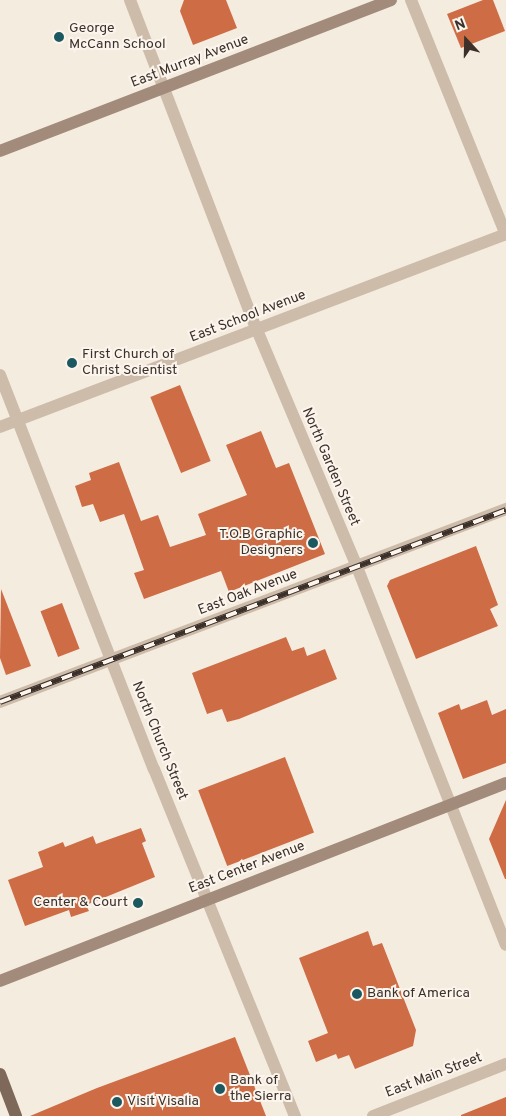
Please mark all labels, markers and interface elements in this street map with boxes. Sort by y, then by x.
north arrow [441,15,491,65]
text: N [453,16,468,35]
place label: George McCann School [69,21,166,54]
marker: George McCann School [53,31,65,43]
street label: East Murray Avenue [129,32,251,92]
street label: East School Avenue [187,287,309,347]
place label: First Church of Christ Scientist [82,347,177,380]
marker: First Church of Christ Scientist [66,357,78,369]
street label: North Garden Street [297,405,363,529]
place label: T.O.B Graphic Designers [219,527,303,560]
marker: T.O.B Graphic Designers [307,537,319,549]
street label: East Oak Avenue [196,566,300,620]
street label: North Church Street [128,679,190,803]
street label: East Center Avenue [186,838,308,898]
place label: Center & Court [33,895,128,911]
marker: Center & Court [132,897,144,909]
place label: Bank of America [367,986,471,1002]
marker: Bank of America [351,988,363,1000]
street label: East Main Street [383,1050,485,1102]
place label: Bank of the Sierra [230,1073,291,1106]
marker: Bank of the Sierra [214,1083,226,1095]
place label: Visit Visalia [127,1094,199,1110]
marker: Visit Visalia [111,1096,123,1108]

